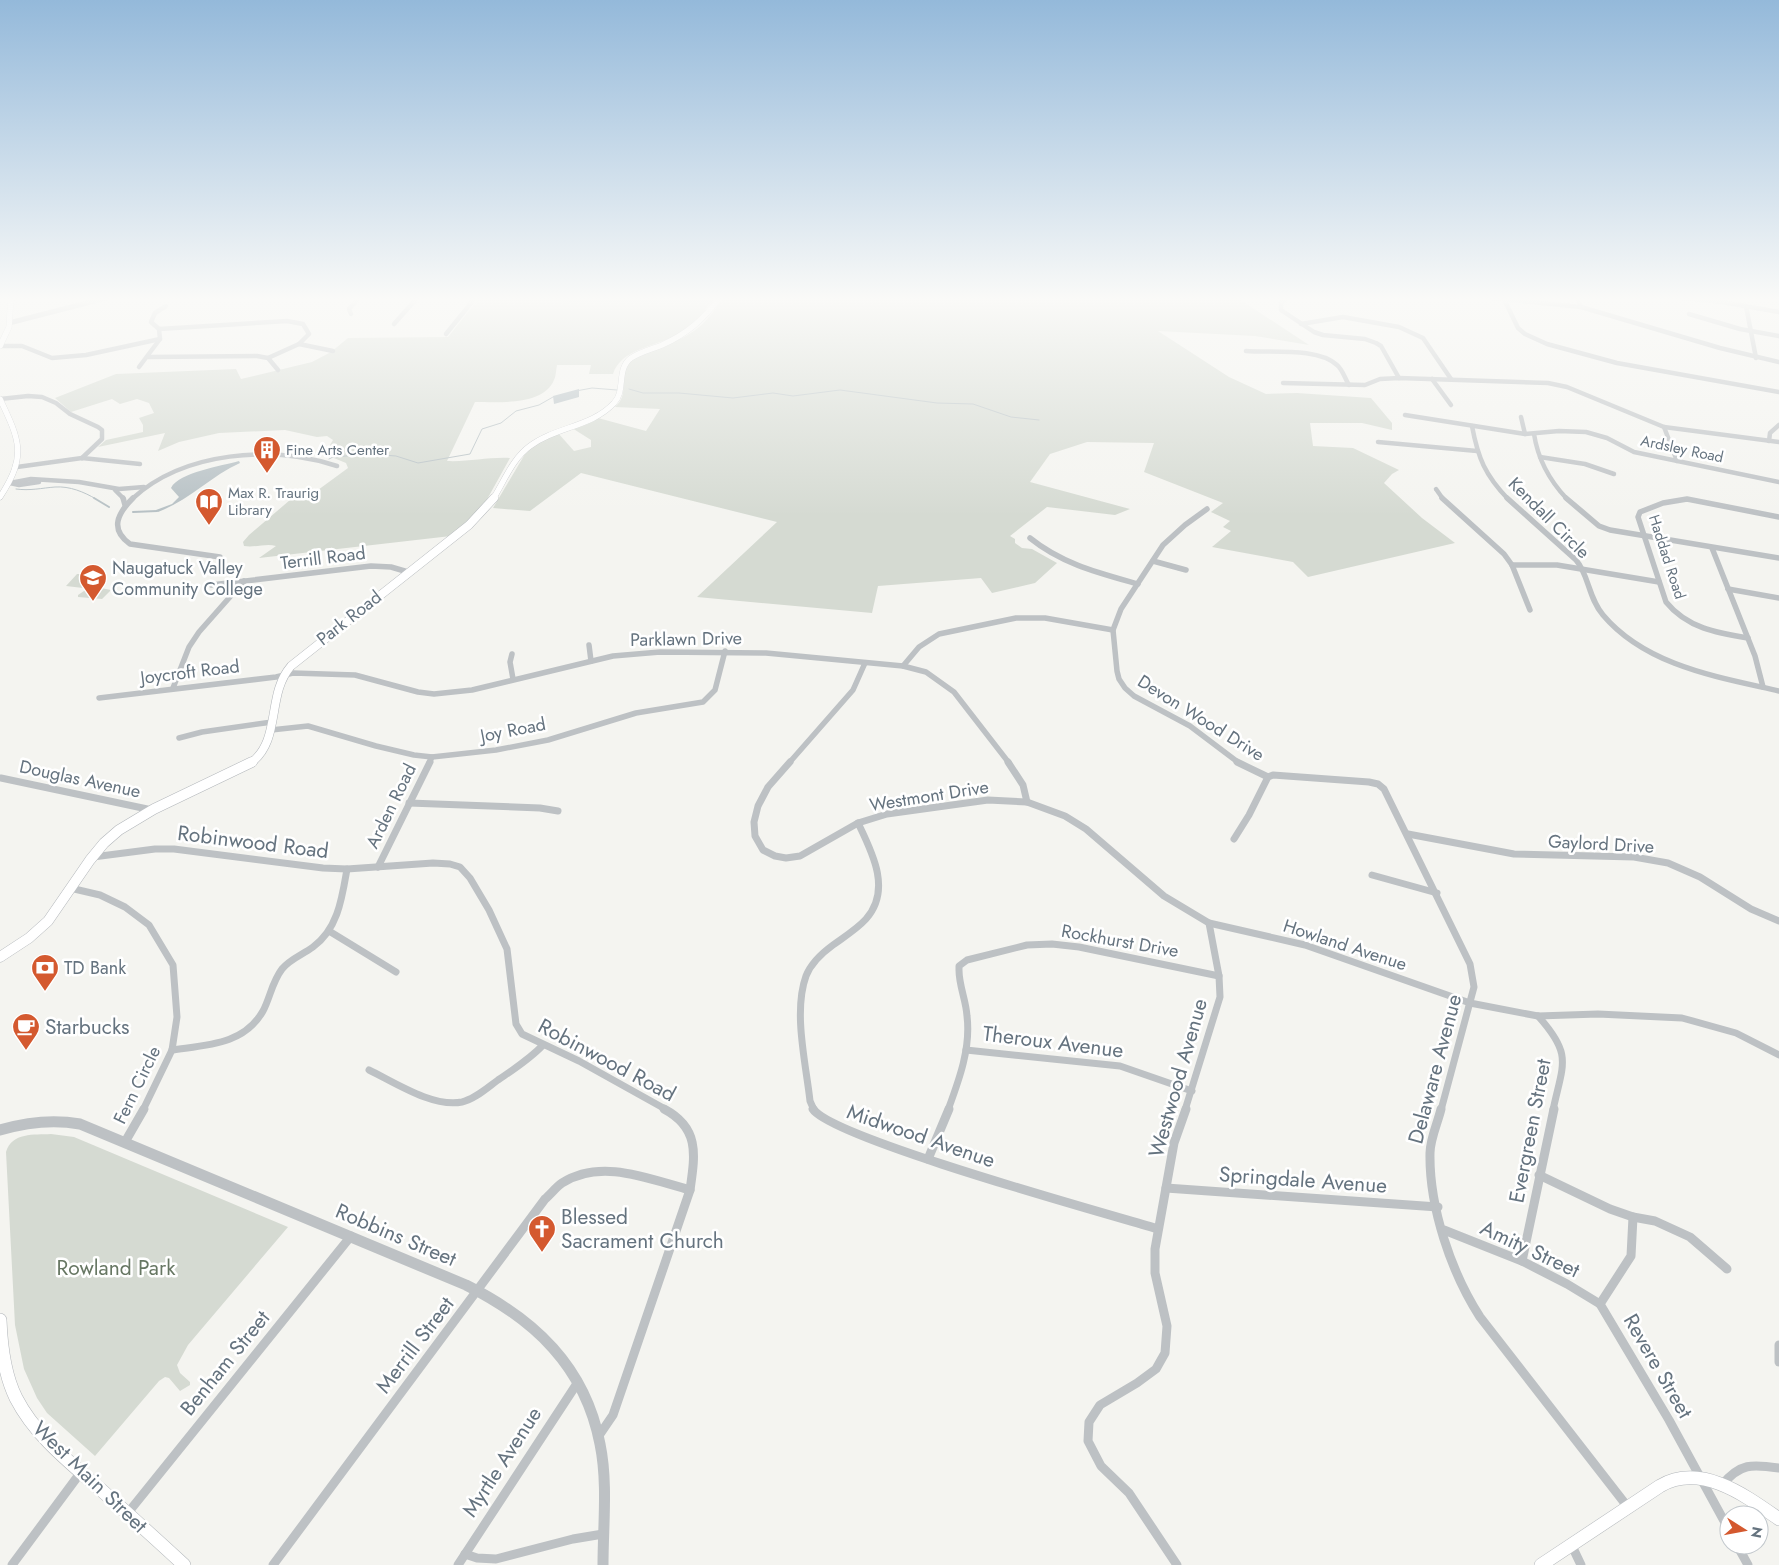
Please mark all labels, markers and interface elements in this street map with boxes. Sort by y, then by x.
street label: Ardsley Road [1639,430,1725,468]
building icon: Fine Arts Center [252,435,282,474]
place label: Fine Arts Center [286,439,390,461]
street label: Kendall Circle [1502,471,1596,565]
place label: Max R. Traurig Library [228,482,319,521]
library icon: Max R. Traurig Library [194,487,224,526]
street label: Haddad Road [1643,512,1691,602]
street label: Terrill Road [279,540,367,576]
place label: Naugatuck Valley Community College [112,555,263,602]
school or university icon: Naugatuck Valley Community College [78,563,108,602]
street label: Park Road [311,584,387,652]
street label: Parklawn Drive [630,625,742,653]
street label: Joycroft Road [137,653,241,691]
street label: Devon Wood Drive [1133,668,1269,768]
street label: Joy Road [476,711,548,749]
street label: Douglas Avenue [17,753,143,805]
street label: Arden Road [359,759,423,853]
street label: Westmont Drive [868,774,990,818]
street label: Robinwood Road [176,818,330,866]
street label: Gaylord Drive [1547,828,1655,860]
street label: Howland Avenue [1280,913,1410,977]
street label: Rockhurst Drive [1059,918,1181,964]
bank icon: TD Bank [30,953,60,992]
place label: TD Bank [64,955,126,981]
street label: Delaware Avenue [1401,991,1469,1147]
street label: Westwood Avenue [1141,995,1215,1161]
street label: Robinwood Road [533,1011,681,1109]
cafe icon: Starbucks [11,1012,41,1051]
place label: Starbucks [45,1012,130,1042]
street label: Theroux Avenue [981,1018,1125,1066]
street label: Fern Circle [107,1042,167,1128]
street label: Evergreen Street [1501,1056,1559,1206]
street label: Midwood Avenue [843,1097,999,1175]
street label: Springdale Avenue [1218,1159,1388,1201]
street label: Robbins Street [331,1196,461,1274]
place label: Blessed Sacrament Church [561,1202,724,1256]
street label: Amity Street [1475,1213,1585,1285]
church icon: Blessed Sacrament Church [527,1214,557,1253]
park label: Rowland Park [57,1253,176,1283]
street label: Merrill Street [369,1291,461,1399]
street label: Benham Street [173,1304,277,1422]
street label: Revere Street [1616,1308,1700,1424]
street label: Myrtle Avenue [455,1401,549,1523]
street label: West Main Street [26,1414,154,1540]
north arrow [1719,1505,1769,1555]
text: N [1746,1525,1768,1540]

